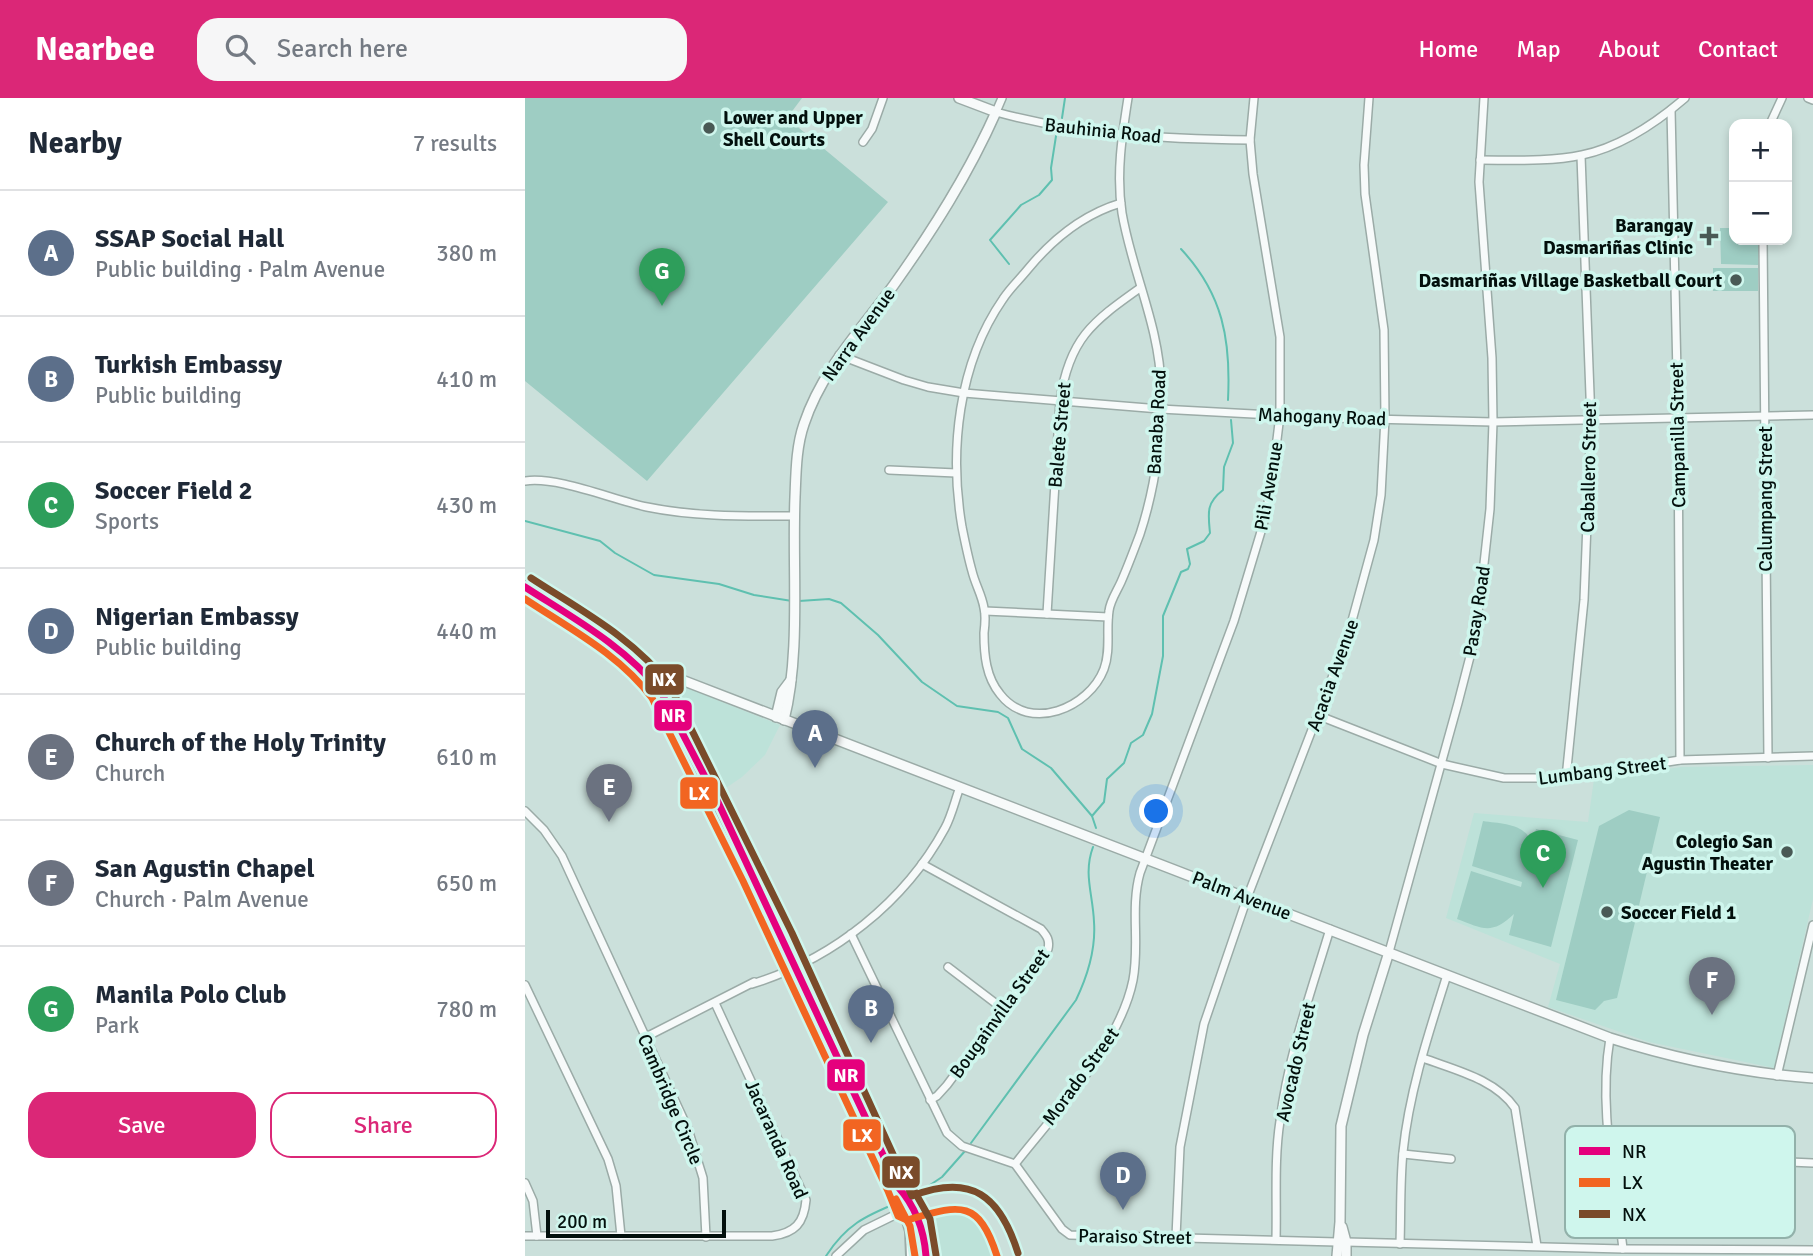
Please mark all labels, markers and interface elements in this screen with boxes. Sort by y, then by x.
search box [197,18,687,81]
text: Nearbee [35,29,155,70]
icon: search [221,30,259,68]
text: Search here [277,33,408,65]
text: Home [1418,34,1478,64]
text: Map [1516,34,1561,64]
text: About [1599,34,1660,64]
text: Contact [1698,34,1778,64]
place label: Lower and Upper Shell Courts [723,106,863,152]
street label: Bauhinia Road [1043,113,1162,149]
map controls [1729,119,1792,245]
button: + [1729,119,1792,182]
marker: Lower and Upper Shell Courts [701,120,717,136]
text: Nearby [28,125,122,162]
text: 7 results [413,129,497,158]
button: − [1729,182,1792,245]
place label: Barangay Dasmariñas Clinic [1543,214,1694,260]
text: SSAP Social Hall [95,223,284,255]
marker: Barangay Dasmariñas Clinic [1699,226,1719,246]
text: A [44,239,58,268]
text: 380 m [436,239,497,268]
pin: G [639,248,685,306]
text: Public building · Palm Avenue [95,255,385,284]
place label: Dasmariñas Village Basketball Court [1419,269,1722,293]
marker: Dasmariñas Village Basketball Court [1728,272,1744,288]
street label: Narra Avenue [817,283,901,386]
text: Turkish Embassy [95,349,282,381]
street label: Campanilla Street [1665,362,1691,508]
text: B [44,365,58,394]
text: 410 m [436,365,497,394]
street label: Banaba Road [1142,369,1172,475]
text: Public building [95,381,242,410]
street label: Balete Street [1043,381,1077,489]
street label: Caballero Street [1576,401,1602,533]
street label: Mahogany Road [1257,403,1387,431]
street label: Calumpang Street [1754,426,1778,572]
street label: Pili Avenue [1249,440,1289,533]
text: Soccer Field 2 [95,475,253,507]
text: C [44,491,58,520]
text: 430 m [436,491,497,520]
text: Sports [95,507,159,536]
street label: Pasay Road [1458,564,1496,658]
text: Nigerian Embassy [95,601,299,633]
street label: Acacia Avenue [1302,616,1364,735]
text: D [43,617,59,646]
text: 440 m [436,617,497,646]
text: Public building [95,633,242,662]
line badge: NX [644,663,685,696]
text: NX [652,668,677,692]
line badge: NR [653,699,693,732]
text: NR [661,704,686,728]
pin: A [792,710,838,768]
text: Church of the Holy Trinity [95,727,386,759]
text: E [44,743,58,772]
text: 610 m [436,743,497,772]
street label: Lumbang Street [1537,751,1668,791]
text: Church [95,759,165,788]
pin: E [586,764,632,822]
line badge: LX [679,776,719,810]
text: LX [688,782,710,806]
your location [1139,794,1173,828]
pin: C [1520,830,1566,888]
place label: Colegio San Agustin Theater [1642,830,1773,876]
marker: Colegio San Agustin Theater [1779,844,1795,860]
text: San Agustin Chapel [95,853,315,885]
street label: Palm Avenue [1189,866,1295,926]
text: F [45,869,57,898]
text: 650 m [436,869,497,898]
text: Church · Palm Avenue [95,885,309,914]
place label: Soccer Field 1 [1621,901,1736,925]
marker: Soccer Field 1 [1599,904,1615,920]
street label: Bougainvilla Street [945,944,1055,1083]
pin: F [1689,957,1735,1015]
text: Manila Polo Club [95,979,287,1011]
pin: B [848,985,894,1043]
text: G [43,995,59,1024]
text: 780 m [436,995,497,1024]
street label: Avocado Street [1271,1000,1321,1124]
text: Park [95,1011,139,1040]
street label: Morado Street [1037,1023,1125,1130]
street label: Cambridge Circle [632,1030,708,1168]
line badge: NR [826,1058,866,1092]
text: NR [834,1064,859,1088]
street label: Jacaranda Road [739,1076,813,1203]
button: Save [28,1092,256,1158]
button: Share [270,1092,497,1158]
line badge: LX [842,1118,882,1152]
text: LX [851,1124,873,1148]
legend [1565,1126,1795,1238]
text: NR [1622,1140,1646,1164]
pin: D [1100,1152,1146,1210]
line badge: NX [881,1155,921,1189]
text: NX [889,1161,914,1185]
text: LX [1622,1171,1643,1195]
text: NX [1622,1203,1646,1227]
scale bar [546,1207,726,1239]
text: 200 m [557,1210,607,1234]
street label: Paraiso Street [1078,1224,1192,1250]

